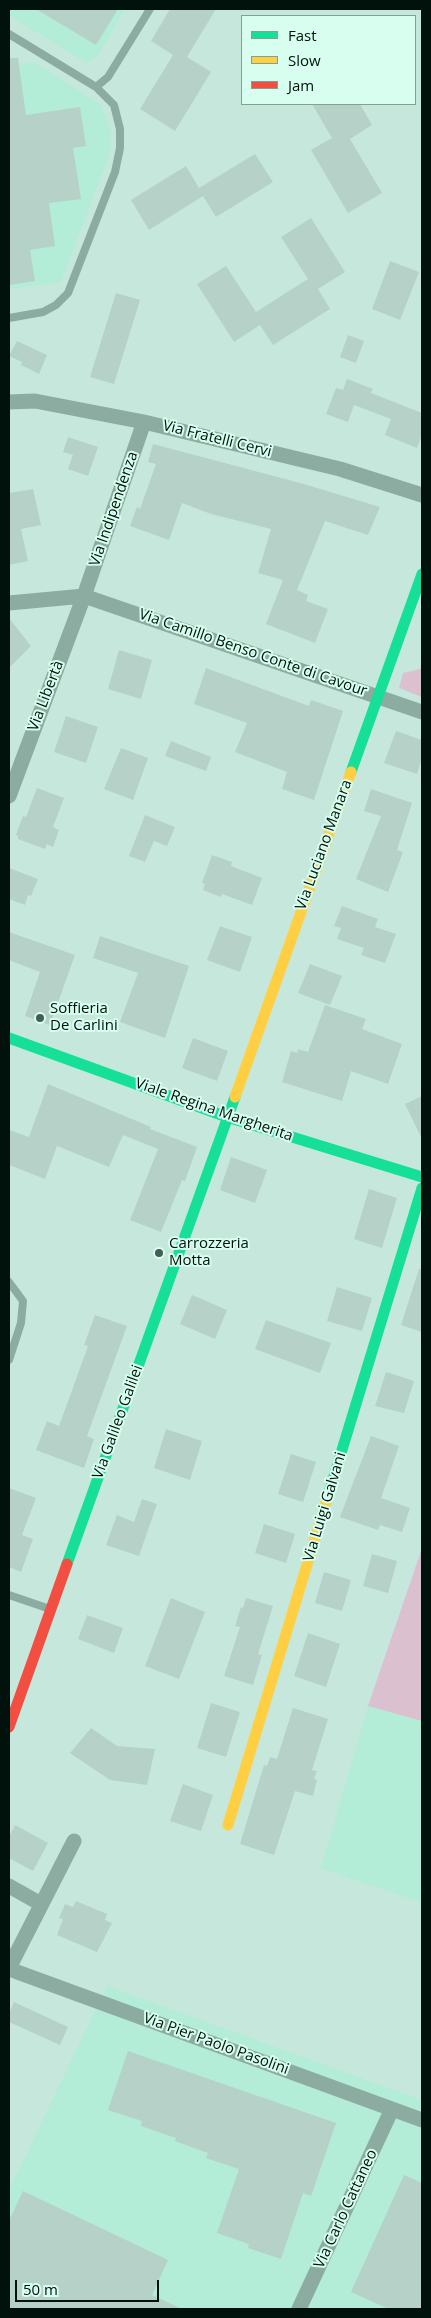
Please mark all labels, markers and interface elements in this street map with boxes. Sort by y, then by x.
legend [241,15,416,105]
text: Fast [288,25,317,45]
text: Slow [288,50,321,70]
text: Jam [288,75,314,95]
street label: Via Fratelli Cervi [161,417,273,461]
street label: Via Indipendenza [86,449,142,569]
street label: Via Camillo Benso Conte di Cavour [137,605,369,701]
street label: Via Libertà [24,658,68,734]
street label: Via Luciano Manara [292,777,356,913]
place label: Soffieria De Carlini [50,1000,118,1035]
marker: Soffieria De Carlini [34,1012,46,1024]
street label: Viale Regina Margherita [133,1075,295,1145]
place label: Carrozzeria Motta [169,1235,249,1270]
marker: Carrozzeria Motta [153,1247,165,1259]
street label: Via Galileo Galilei [89,1363,147,1481]
street label: Via Luigi Galvani [300,1450,350,1564]
street label: Via Pier Paolo Pasolini [141,2009,291,2079]
street label: Via Carlo Cattaneo [311,2147,381,2271]
scale bar [18,2270,161,2302]
text: 50 m [23,2279,58,2299]

